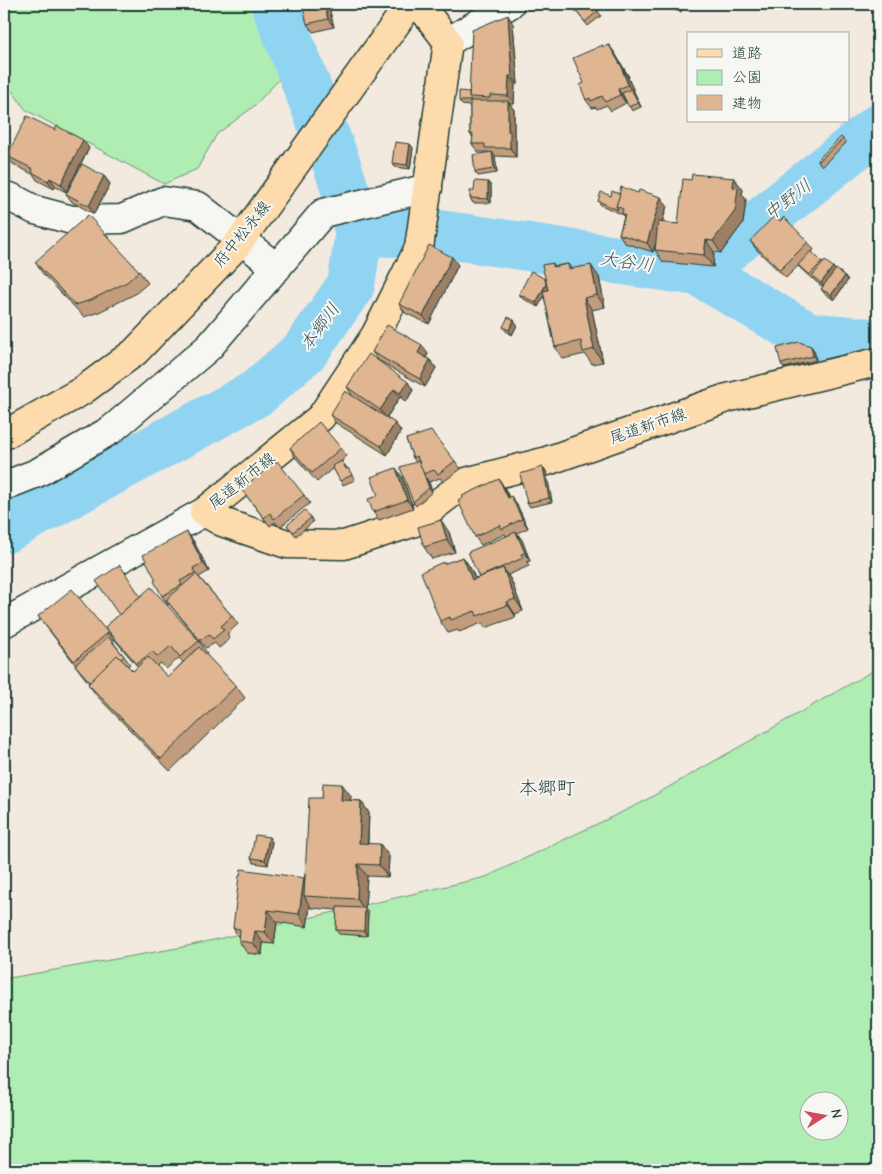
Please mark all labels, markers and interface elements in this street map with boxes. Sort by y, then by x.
legend [687,32,850,122]
text: 道路 [732,44,762,62]
text: 公園 [732,68,762,86]
text: 建物 [732,94,762,112]
water label: 中野川 [760,175,816,225]
street label: 府中松永線 [210,197,274,271]
water label: 大谷川 [599,248,655,276]
water label: 本郷川 [296,299,344,355]
street label: 尾道新市線 [607,404,689,448]
street label: 尾道新市線 [205,449,279,513]
district label: 本郷町 [518,777,576,799]
north arrow [800,1092,850,1142]
text: N [827,1108,845,1120]

